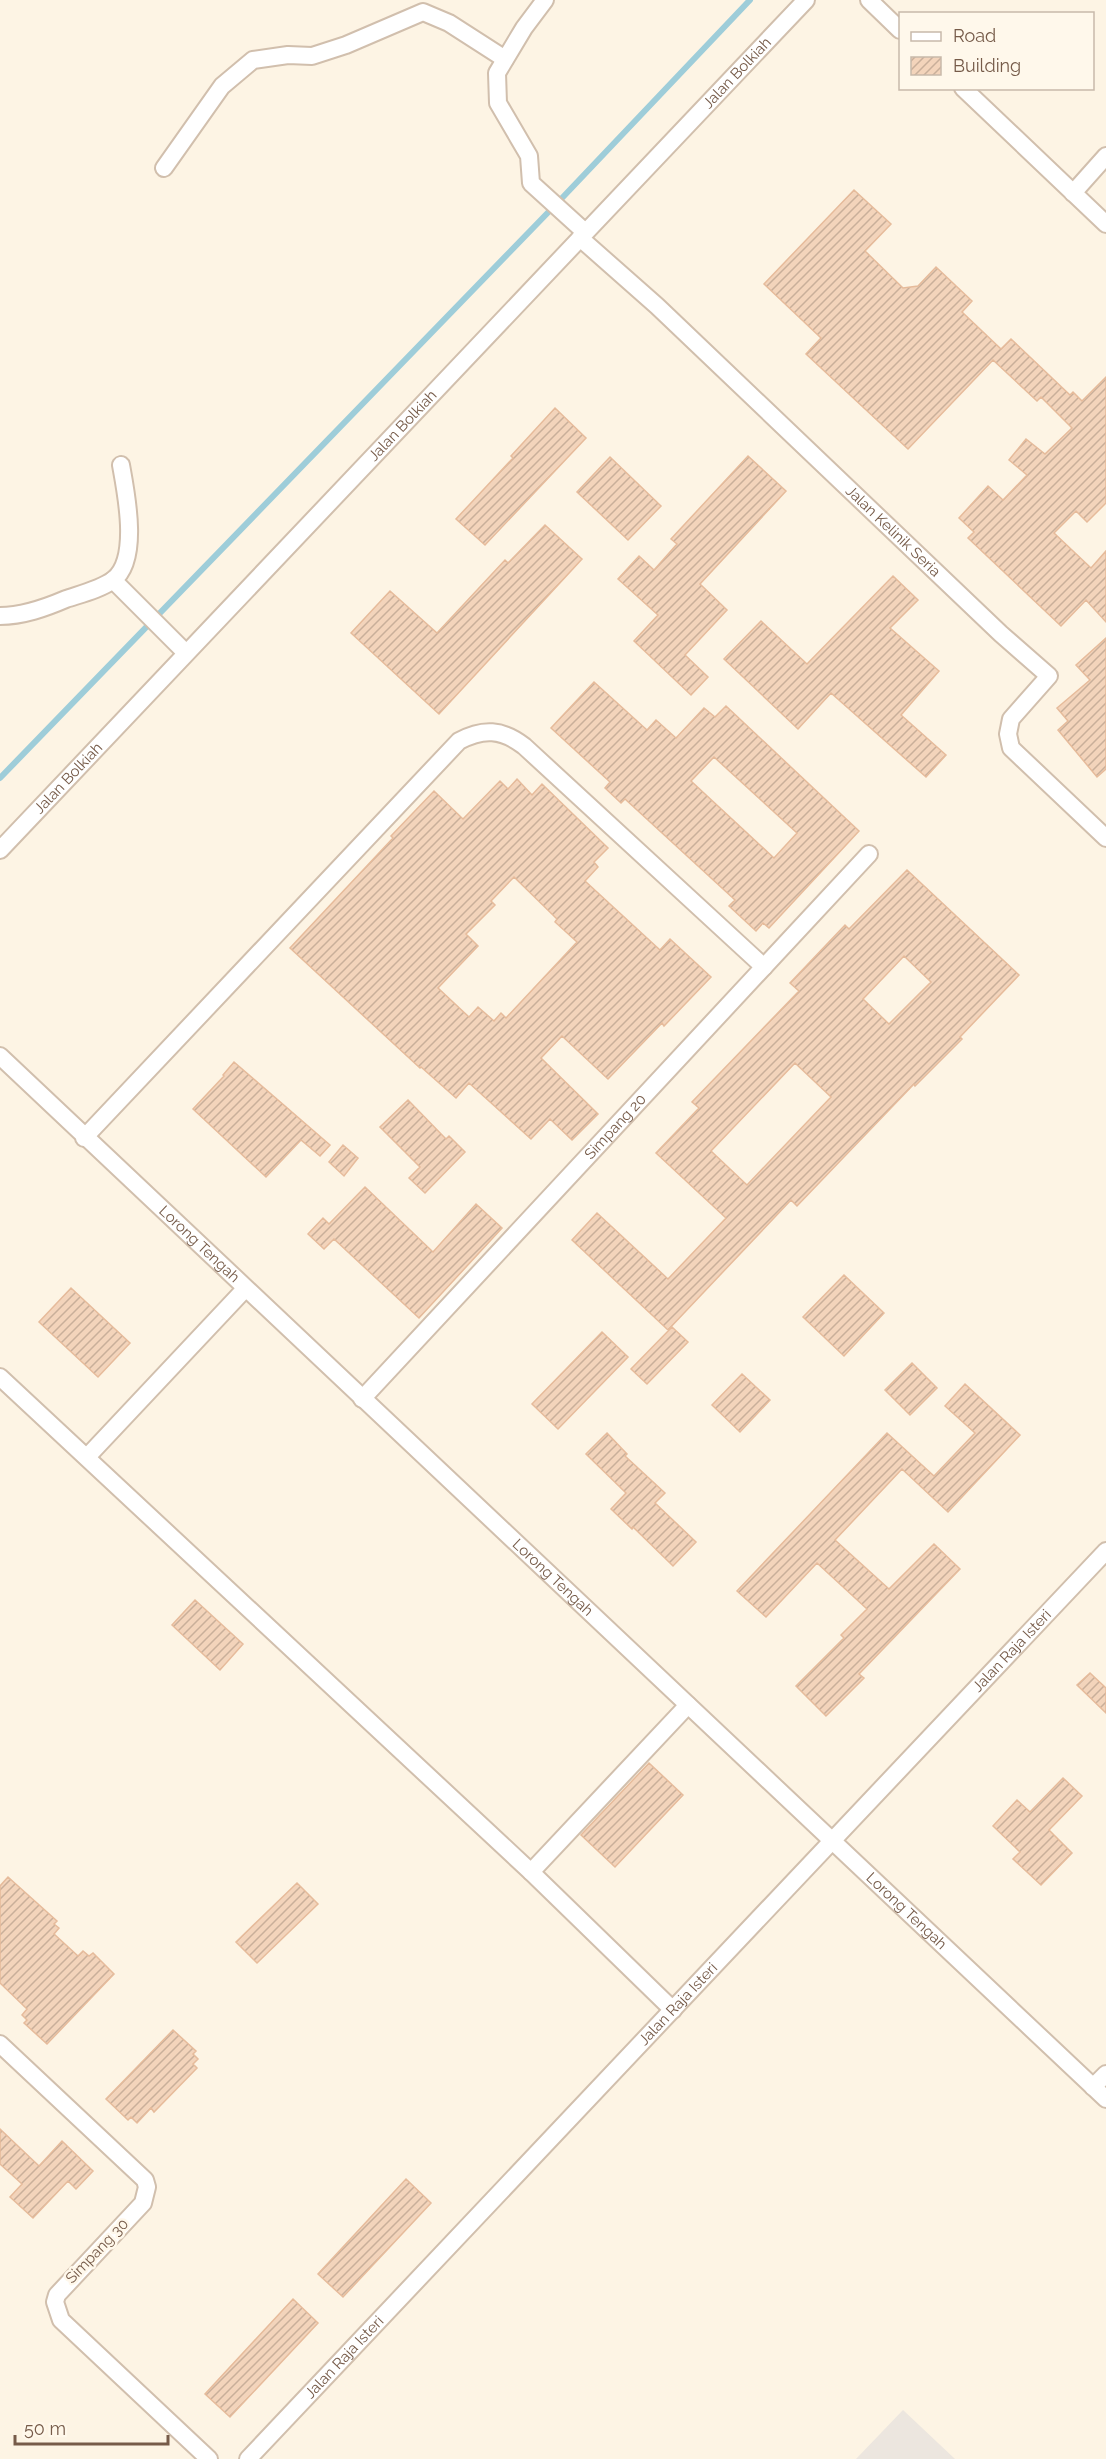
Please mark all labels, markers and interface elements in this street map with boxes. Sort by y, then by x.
legend [899,12,1094,90]
text: Road [953,25,996,46]
street label: Jalan Bolkiah [699,34,775,112]
text: Building [953,55,1021,76]
street label: Jalan Bolkiah [365,386,440,465]
street label: Jalan Kelinik Seria [842,482,944,580]
street label: Jalan Bolkiah [30,739,106,817]
street label: Simpang 20 [581,1090,650,1163]
street label: Lorong Tengah [155,1202,243,1286]
street label: Lorong Tengah [509,1535,597,1620]
street label: Jalan Raja Isteri [969,1606,1055,1696]
street label: Lorong Tengah [862,1869,951,1953]
street label: Jalan Raja Isteri [635,1959,721,2049]
street label: Simpang 30 [62,2215,132,2287]
street label: Jalan Raja Isteri [301,2312,387,2402]
scale bar [15,2408,168,2446]
text: 50 m [24,2418,66,2439]

